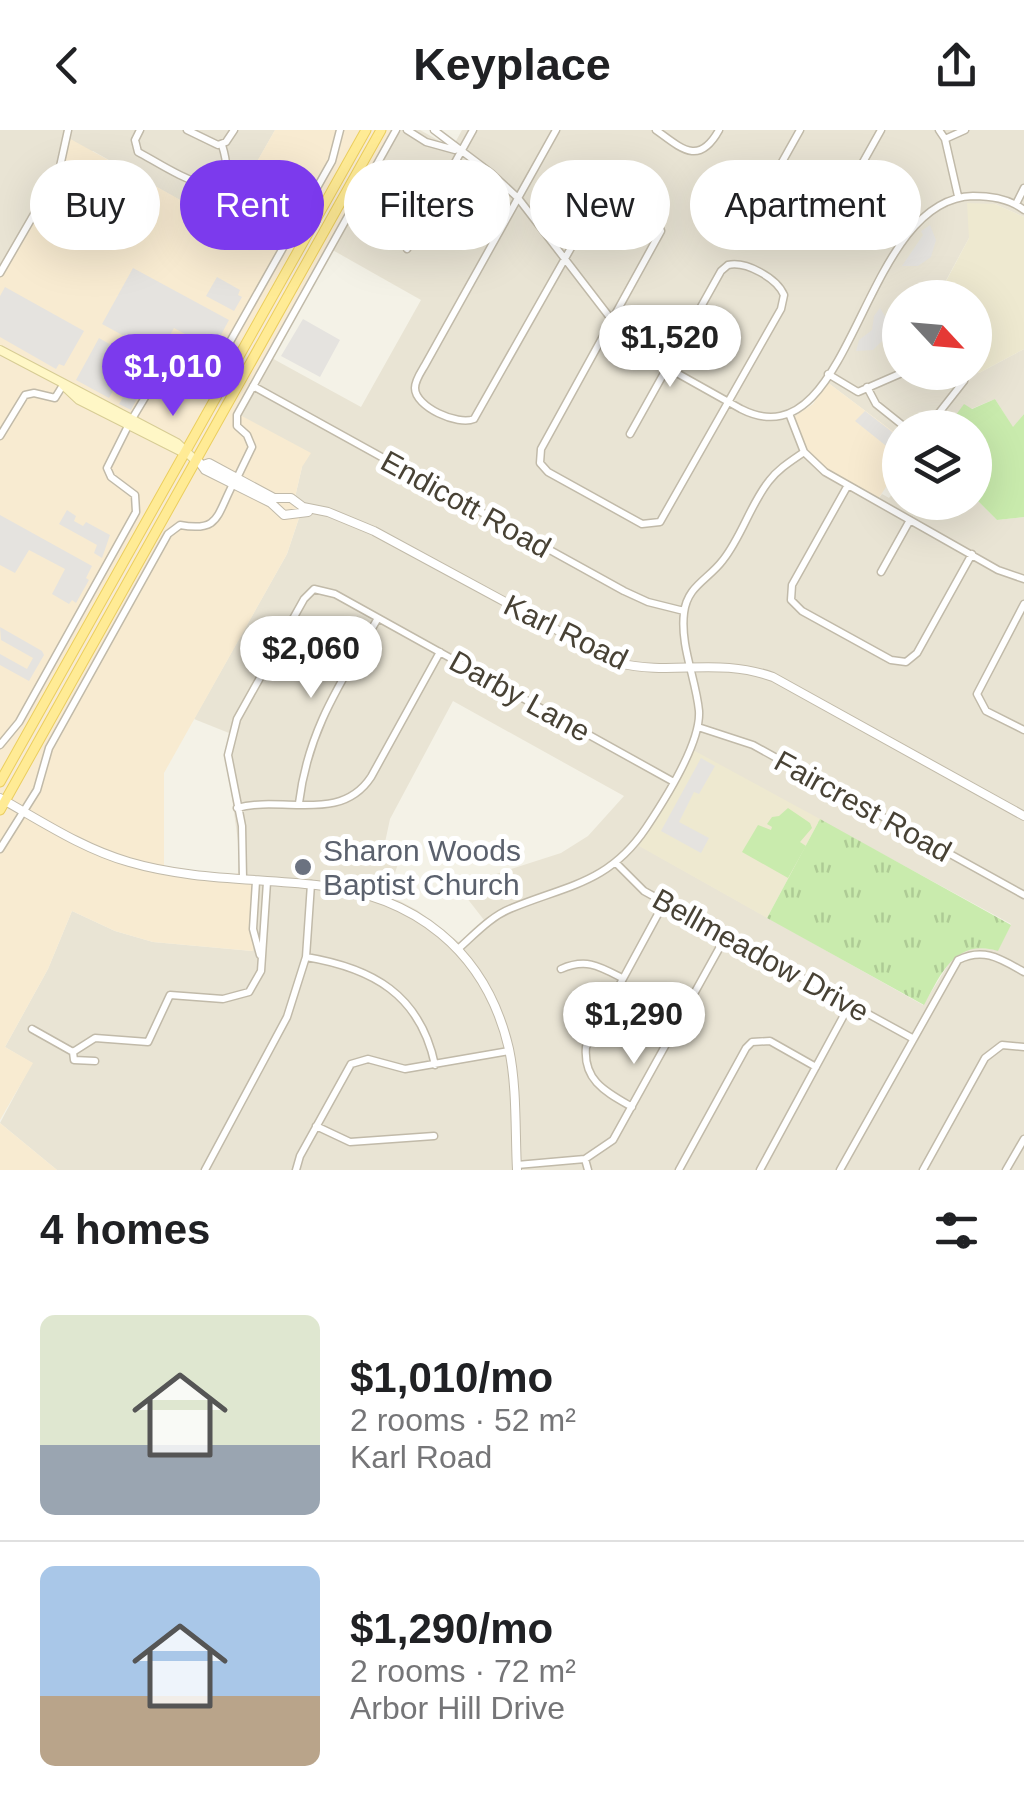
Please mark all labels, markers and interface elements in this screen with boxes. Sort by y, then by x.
icon: back [40,38,95,93]
icon: share [929,38,984,93]
text: Keyplace [413,39,611,90]
chip: Buy [30,160,160,250]
chip: Rent [180,160,324,250]
chip: Filters [344,160,510,250]
chip: New [530,160,670,250]
chip: Apartment [690,160,921,250]
north arrow [882,280,992,390]
map controls [882,280,992,520]
pin: $1,520 [589,305,751,390]
text: $1,520 [621,319,719,355]
pin: $1,010 [92,334,254,419]
text: $1,010 [124,348,222,384]
button: layers [882,410,992,520]
street label: Endicott Road [376,444,556,564]
street label: Karl Road [499,588,633,676]
pin: $2,060 [230,616,392,701]
text: $2,060 [262,630,360,666]
street label: Darby Lane [444,644,596,748]
street label: Faircrest Road [769,744,957,868]
place label: Sharon Woods Baptist Church [323,834,521,901]
marker: Sharon Woods Baptist Church [292,856,314,878]
street label: Bellmeadow Drive [647,882,875,1028]
pin: $1,290 [553,982,715,1067]
text: $1,290 [585,996,683,1032]
icon: filters [929,1203,984,1258]
text: 4 homes [40,1206,210,1253]
text: $1,010/mo [350,1354,553,1401]
icon: home [120,1355,240,1475]
text: 2 rooms · 52 m² [350,1402,576,1438]
text: Karl Road [350,1439,492,1475]
text: $1,290/mo [350,1605,553,1652]
icon: home [120,1606,240,1726]
text: 2 rooms · 72 m² [350,1653,576,1689]
text: Arbor Hill Drive [350,1690,565,1726]

